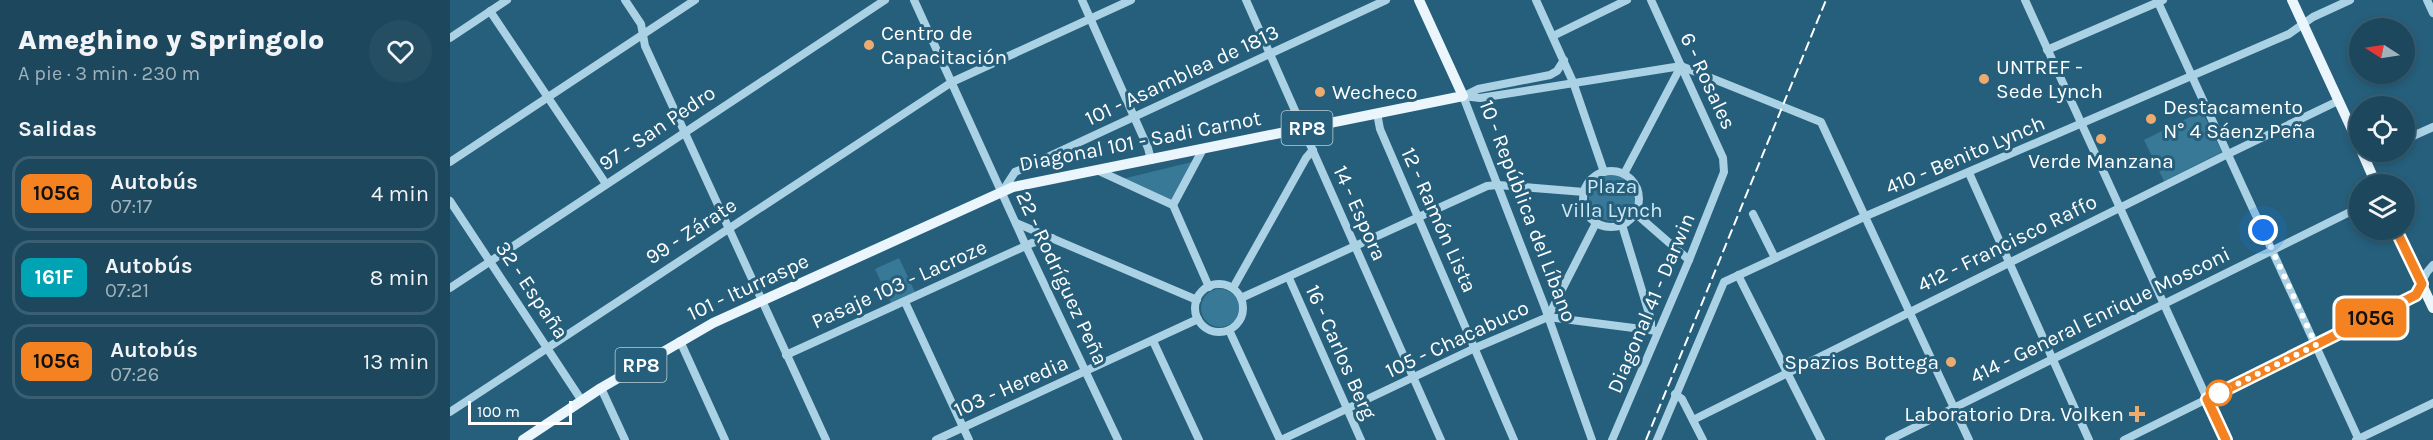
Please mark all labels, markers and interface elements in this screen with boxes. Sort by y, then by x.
north arrow [2349,18,2415,84]
map controls [2349,18,2415,240]
button: heart [369,20,432,83]
street label: 101 - Asamblea de 1813 [1081,20,1283,130]
place label: Centro de Capacitación [881,21,1007,69]
text: Ameghino y Springolo [18,23,325,56]
street label: 6 - Rosales [1675,29,1741,133]
marker: Centro de Capacitación [862,38,876,52]
place label: UNTREF - Sede Lynch [1996,55,2103,103]
text: A pie · 3 min · 230 m [18,62,200,85]
marker: UNTREF - Sede Lynch [1977,72,1991,86]
street label: 97 - San Pedro [594,80,720,176]
place label: Wecheco [1332,80,1418,104]
marker: Wecheco [1313,85,1327,99]
place label: Destacamento N° 4 Sáenz Peña [2163,95,2316,143]
button: locate [2349,96,2415,162]
street label: 10 - República del Líbano [1475,97,1581,325]
street label: Diagonal 101 - Sadi Carnot [1017,106,1263,176]
road number: RP8 [1282,111,1332,145]
street label: 410 - Benito Lynch [1882,111,2048,199]
marker: Destacamento N° 4 Sáenz Peña [2144,112,2158,126]
text: Salidas [18,116,97,142]
marker: Verde Manzana [2094,132,2108,146]
street label: 12 - Ramón Lista [1396,144,1482,296]
place label: Verde Manzana [2028,149,2174,173]
street label: 14 - Espora [1328,162,1392,264]
text: Autobús [110,169,198,195]
park label: Plaza Villa Lynch [1561,174,1663,222]
button: layers [2349,174,2415,240]
text: 105G [33,181,80,205]
text: 4 min [371,181,429,207]
street label: 22 - Rodríguez Peña [1011,187,1113,369]
street label: 412 - Francisco Raffo [1913,189,2101,297]
street label: 99 - Zárate [641,193,741,269]
text: 07:17 [110,195,152,218]
street label: Diagonal 41 - Darwin [1602,209,1700,397]
your location [2248,215,2278,245]
street label: Pasaje 103 - Lacroze [808,235,990,333]
street label: 32 - España [491,237,573,343]
street label: 414 - General Enrique Mosconi [1966,242,2234,388]
street label: 101 - Iturraspe [684,248,812,326]
text: Autobús [105,253,193,279]
text: 161F [34,265,74,289]
text: 8 min [370,265,429,291]
text: 07:21 [105,279,149,302]
street label: 16 - Carlos Berg [1301,281,1381,423]
street label: 105 - Chacabuco [1381,295,1533,383]
line badge: 105G [2329,298,2413,338]
text: 105G [2347,306,2395,330]
text: Autobús [110,337,198,363]
road number: RP8 [616,348,666,382]
text: 105G [33,349,80,373]
text: 13 min [363,349,429,375]
street label: 103 - Heredia [950,350,1072,422]
place label: Spazios Bottega [1784,350,1939,374]
marker: Spazios Bottega [1944,355,1958,369]
text: 07:26 [110,363,159,386]
unlabelled marker [2206,380,2232,406]
scale bar [468,398,572,426]
text: 100 m [477,402,520,421]
place label: Laboratorio Dra. Volken [1904,402,2124,426]
marker: Laboratorio Dra. Volken [2128,405,2146,423]

